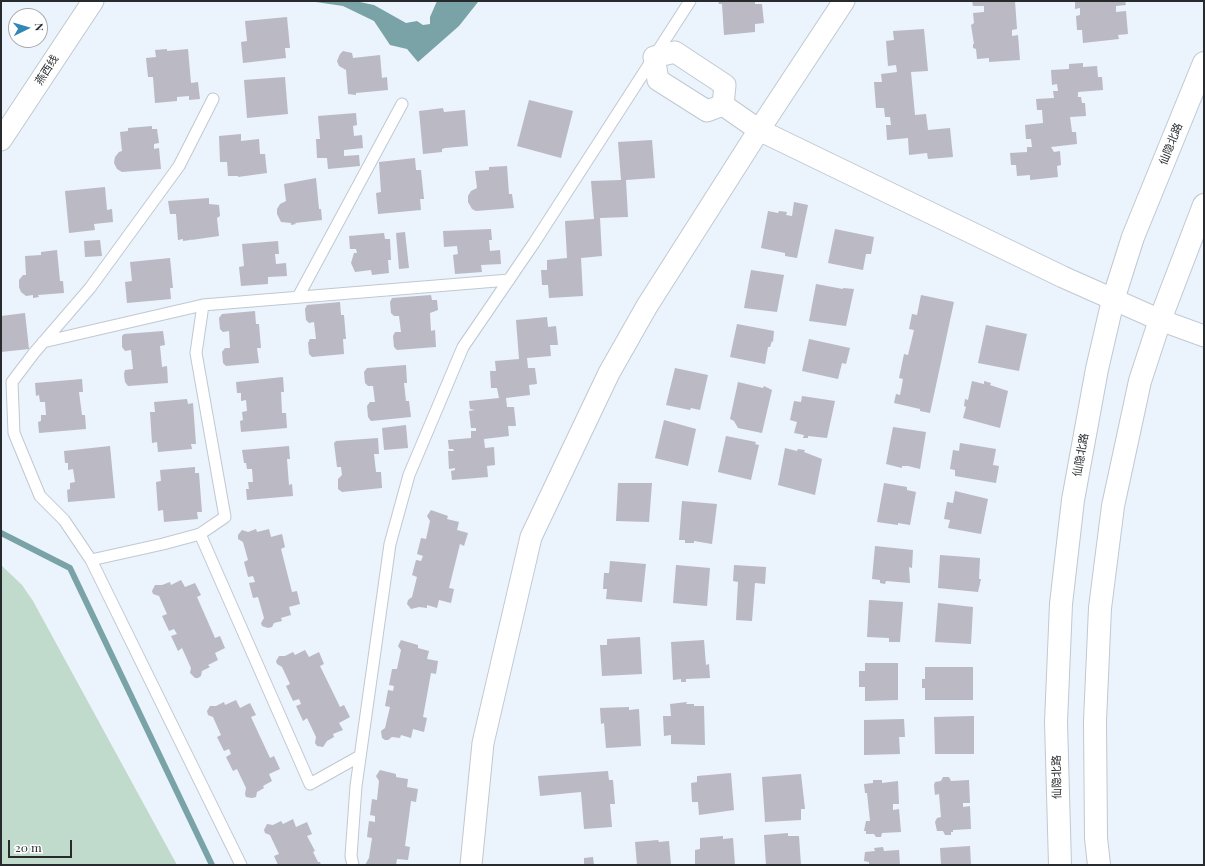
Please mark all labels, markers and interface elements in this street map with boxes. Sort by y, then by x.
north arrow [8,8,48,48]
text: N [32,22,47,32]
street label: 燕西线 [32,53,62,87]
street label: 仙隐北路 [1157,121,1185,167]
street label: 仙隐北路 [1071,432,1091,478]
street label: 仙隐北路 [1050,755,1064,799]
scale bar [10,832,74,858]
text: 20 m [15,839,42,855]

